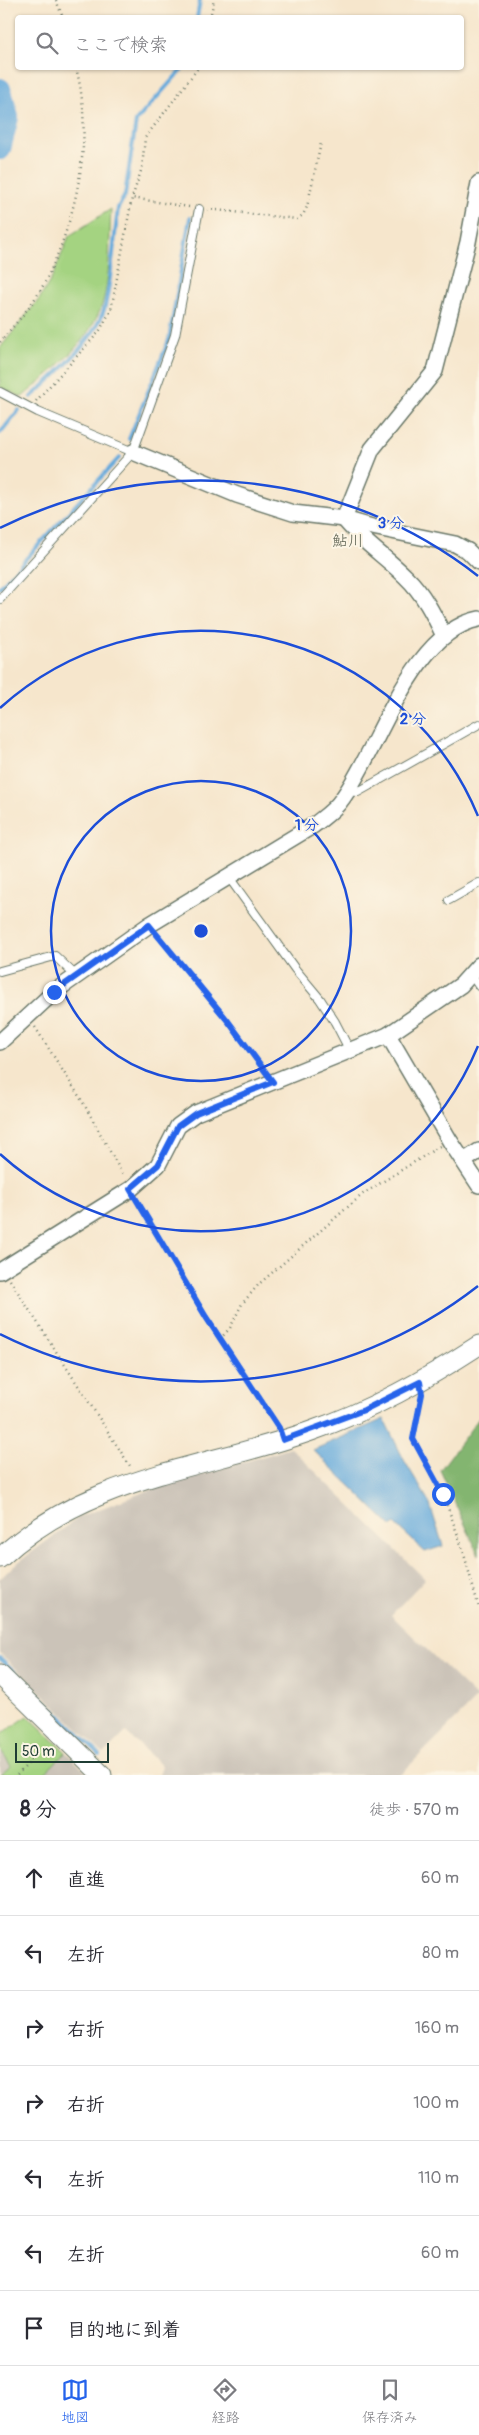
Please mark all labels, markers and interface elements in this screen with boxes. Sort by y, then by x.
search box [15,15,464,70]
icon: search [33,29,61,57]
text: ここで検索 [73,33,168,57]
text: 3 分 [378,514,404,533]
district label: 鮎川 [332,531,364,551]
text: 2 分 [400,710,426,729]
text: 1 分 [295,816,319,835]
centre of rings [192,922,210,940]
route end [43,981,66,1004]
route start [432,1483,455,1506]
scale bar [15,1740,109,1763]
text: 50 m [22,1743,55,1760]
text: 8 分 [20,1796,56,1823]
text: 徒歩 · 570 m [369,1800,459,1820]
icon: ahead [20,1864,48,1892]
text: 直進 [67,1868,105,1892]
text: 60 m [421,1868,459,1888]
icon: left [20,1939,48,1967]
text: 左折 [67,1943,105,1967]
text: 80 m [422,1943,459,1963]
icon: right [20,2014,48,2042]
text: 右折 [67,2018,105,2042]
text: 160 m [415,2018,459,2038]
icon: right [20,2089,48,2117]
text: 右折 [67,2093,105,2117]
text: 100 m [413,2093,459,2113]
icon: left [20,2164,48,2192]
text: 左折 [67,2168,105,2192]
text: 110 m [418,2168,459,2188]
icon: left [20,2239,48,2267]
text: 左折 [67,2243,105,2267]
text: 60 m [421,2243,459,2263]
icon: arrive [20,2314,48,2342]
text: 目的地に到着 [67,2318,181,2342]
tab: 地図 [61,2376,89,2426]
tab: 経路 [211,2376,239,2426]
tab: 保存済み [362,2376,418,2426]

